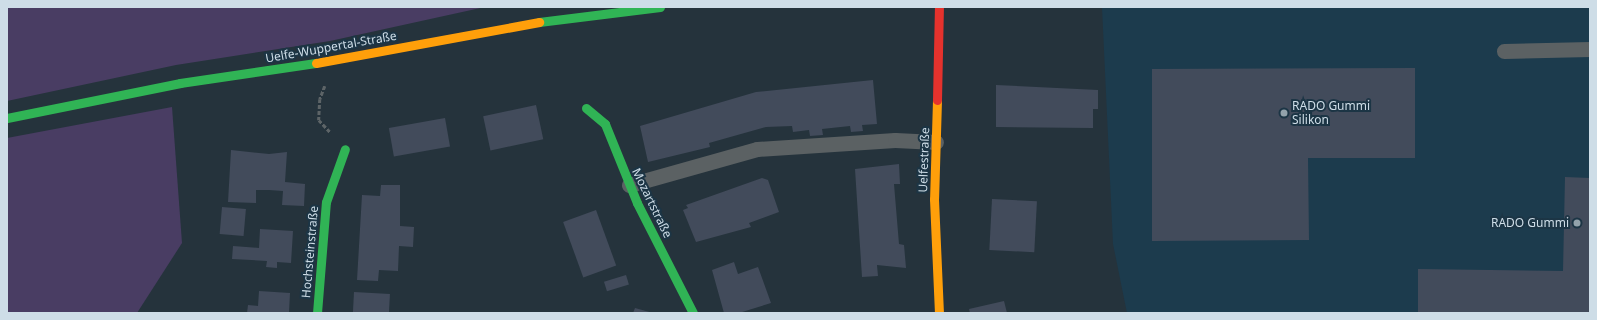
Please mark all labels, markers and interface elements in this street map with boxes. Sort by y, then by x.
street label: Uelfe-Wuppertal-Straße [264,28,398,66]
place label: RADO Gummi Silikon [1292,99,1370,127]
marker: RADO Gummi Silikon [1279,108,1289,118]
street label: Uelfestraße [916,127,932,193]
street label: Mozartstraße [629,166,675,240]
street label: Hochsteinstraße [299,205,321,299]
place label: RADO Gummi [1491,216,1569,230]
marker: RADO Gummi [1572,218,1582,228]

